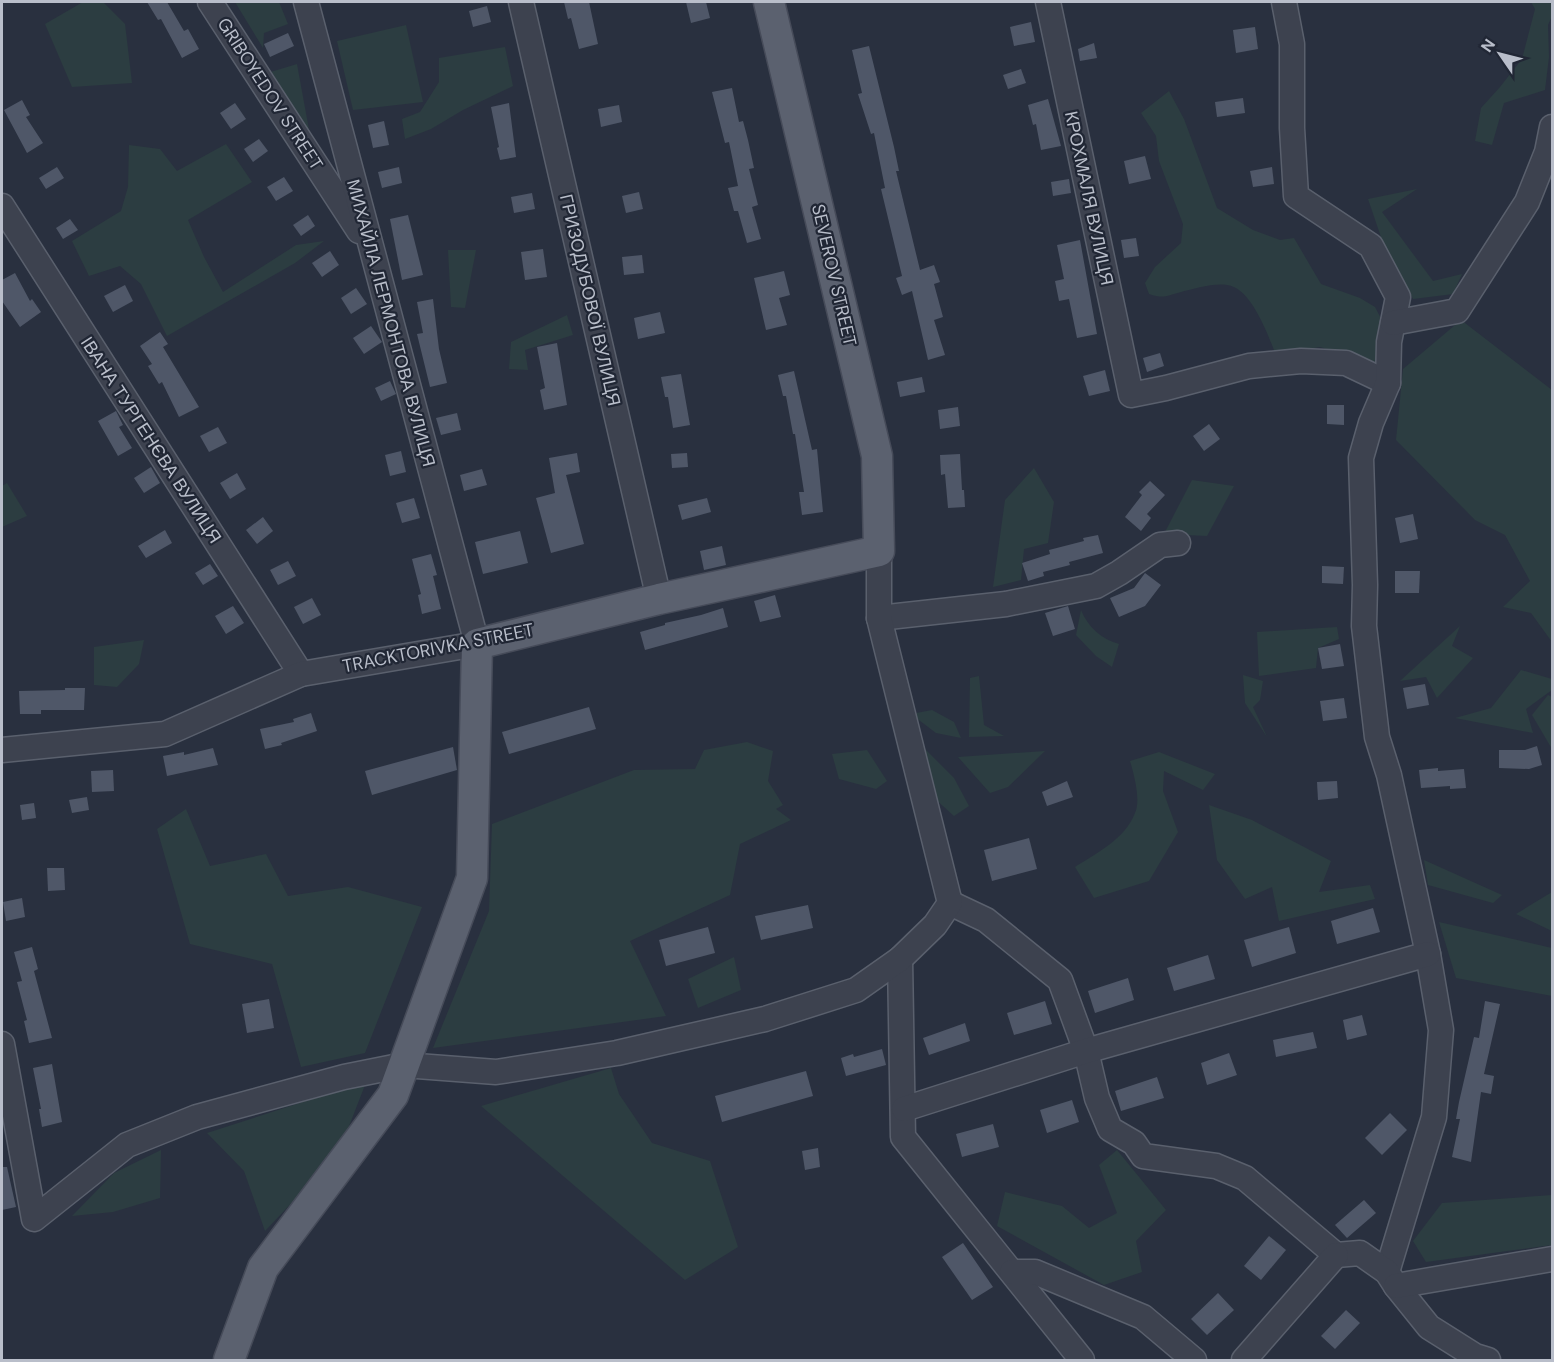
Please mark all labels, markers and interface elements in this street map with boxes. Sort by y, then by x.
street label: GRIBOYEDOV STREET [212,13,328,175]
north arrow [1470,24,1530,84]
text: N [1476,35,1500,56]
street label: КРОХМАЛЯ ВУЛИЦЯ [1059,109,1119,287]
street label: МИХАЙЛА ЛЕРМОНТОВА ВУЛИЦЯ [341,177,441,469]
street label: ГРИЗОДУБОВОЇ ВУЛИЦЯ [554,192,626,408]
street label: SEVEROV STREET [806,202,862,348]
street label: ІВАНА ТУРГЕНЄВА ВУЛИЦЯ [75,332,227,548]
street label: TRACKTORIVKA STREET [340,618,536,678]

